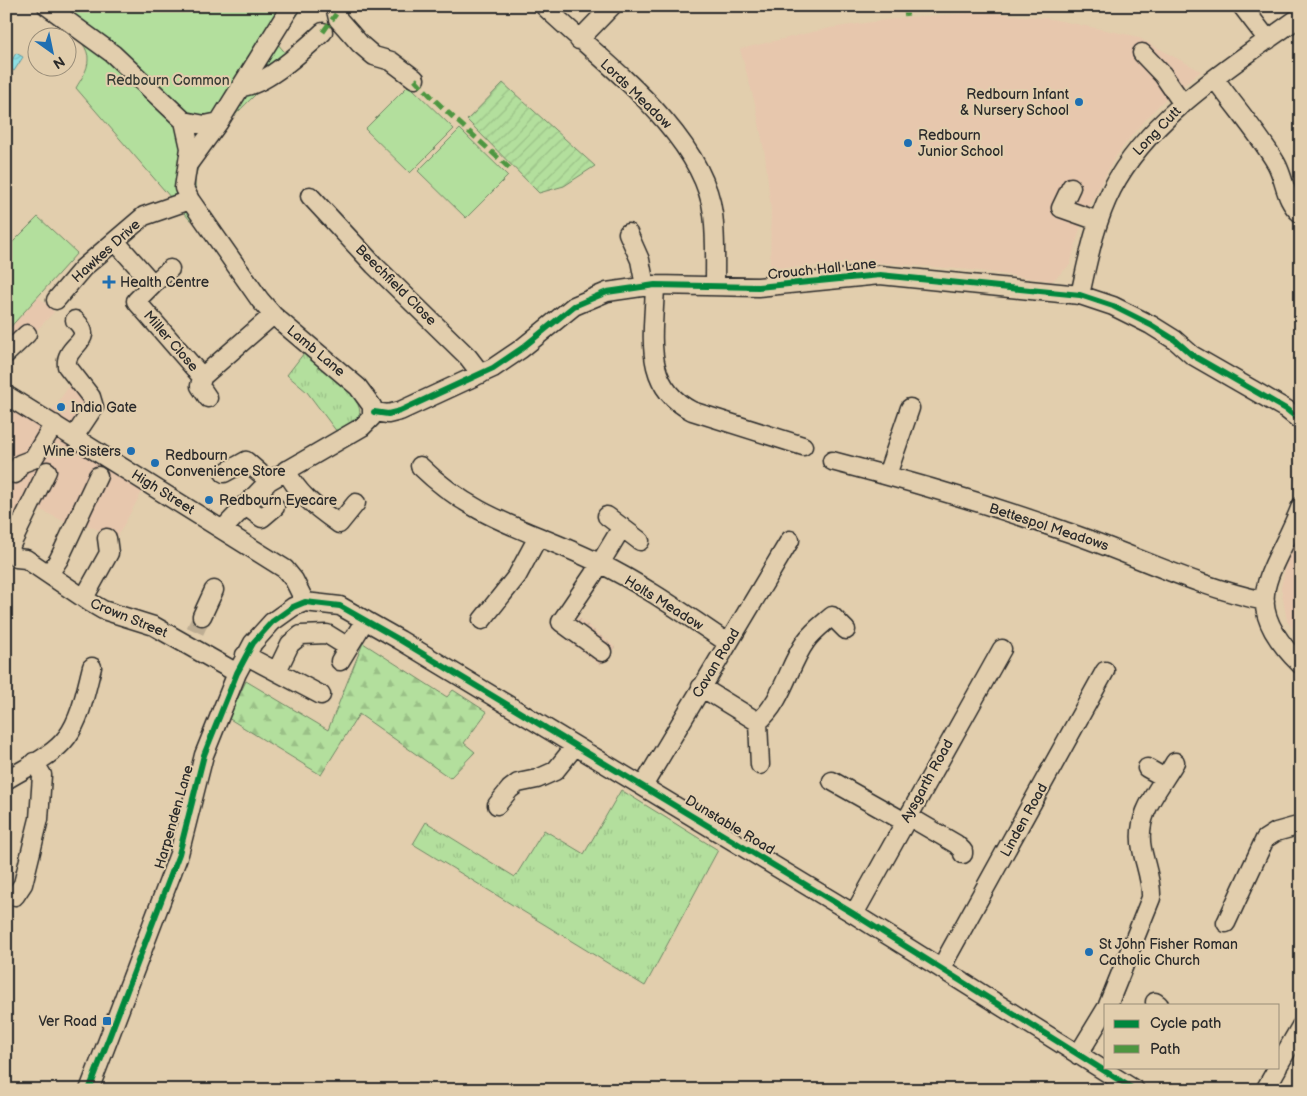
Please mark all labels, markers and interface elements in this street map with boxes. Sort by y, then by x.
north arrow [28,28,78,78]
text: N [50,52,68,72]
street label: Lords Meadow [597,56,676,133]
park label: Redbourn Common [106,72,230,89]
place label: Redbourn Infant & Nursery School [960,86,1070,119]
marker: Redbourn Infant & Nursery School [1073,96,1085,108]
street label: Long Cutt [1129,102,1185,159]
place label: Redbourn Junior School [918,127,1003,160]
marker: Redbourn Junior School [902,137,914,149]
street label: Hawkes Drive [68,216,144,286]
street label: Beechfield Close [352,241,440,329]
street label: Crouch Hall Lane [767,255,877,283]
place label: Health Centre [120,274,209,291]
marker: Health Centre [102,275,116,289]
street label: Miller Close [140,307,202,375]
street label: Lamb Lane [283,322,349,380]
place label: India Gate [71,399,137,416]
marker: India Gate [55,401,67,413]
place label: Wine Sisters [43,443,121,460]
marker: Wine Sisters [125,445,137,457]
place label: Redbourn Convenience Store [165,447,286,480]
marker: Redbourn Convenience Store [149,457,161,469]
street label: High Street [128,466,198,518]
place label: Redbourn Eyecare [219,492,337,509]
marker: Redbourn Eyecare [203,494,215,506]
street label: Bettespol Meadows [987,500,1111,554]
street label: Holts Meadow [621,572,707,634]
street label: Crown Street [88,595,171,641]
street label: Cavan Road [689,625,743,701]
street label: Aysgarth Road [897,736,957,826]
street label: Harpenden Lane [151,763,197,871]
street label: Linden Road [997,780,1051,860]
street label: Dunstable Road [682,792,778,858]
place label: St John Fisher Roman Catholic Church [1099,936,1238,969]
marker: St John Fisher Roman Catholic Church [1083,946,1095,958]
legend [1104,1004,1280,1068]
place label: Ver Road [38,1013,97,1030]
text: Cycle path [1150,1014,1221,1033]
marker: Ver Road [101,1015,113,1027]
text: Path [1150,1040,1180,1059]

